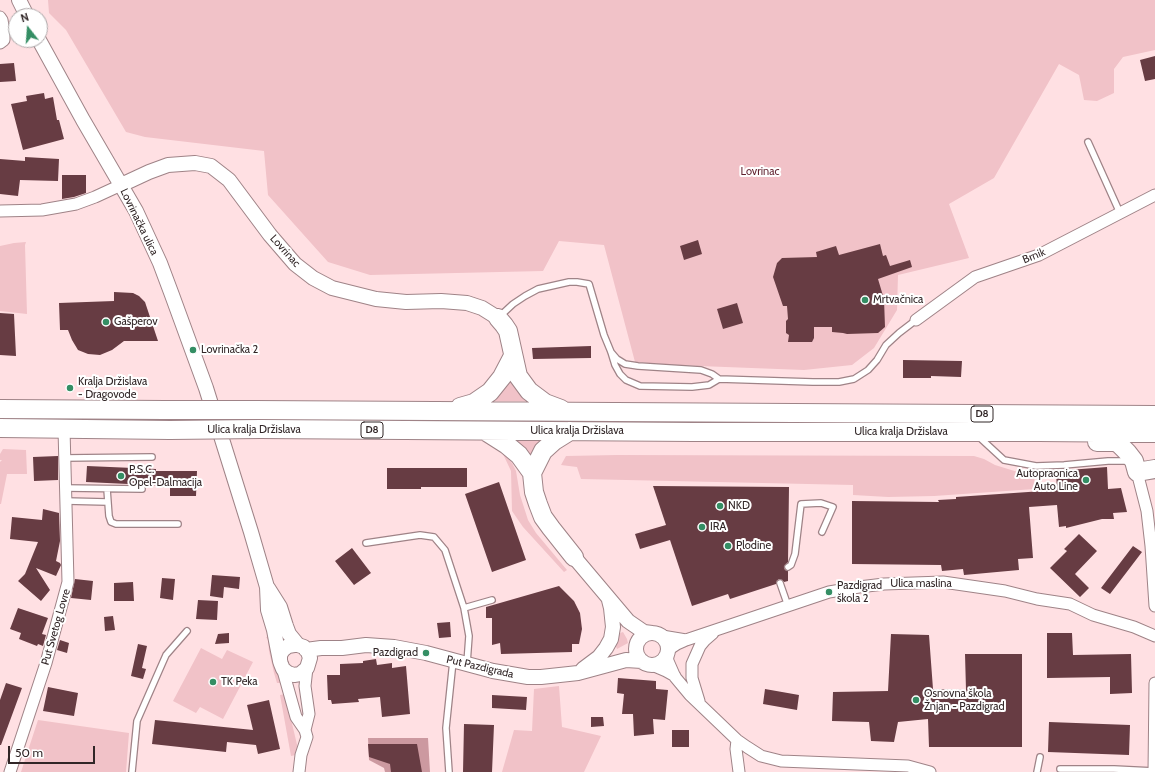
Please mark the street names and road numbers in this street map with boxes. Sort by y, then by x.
street label: Lovrinačka ulica [117,186,161,258]
street label: Lovrinac [267,232,303,270]
street label: Brnik [1021,246,1047,266]
road number: D8 [971,406,993,422]
road number: D8 [361,422,383,438]
street label: Ulica kralja Držislava [207,423,301,437]
street label: Ulica kralja Držislava [530,424,624,438]
street label: Ulica kralja Držislava [854,425,948,439]
street label: Ulica maslina [890,577,952,591]
street label: Put Svetog Lovre [39,587,73,667]
street label: Put Pazdigrada [445,653,515,681]

